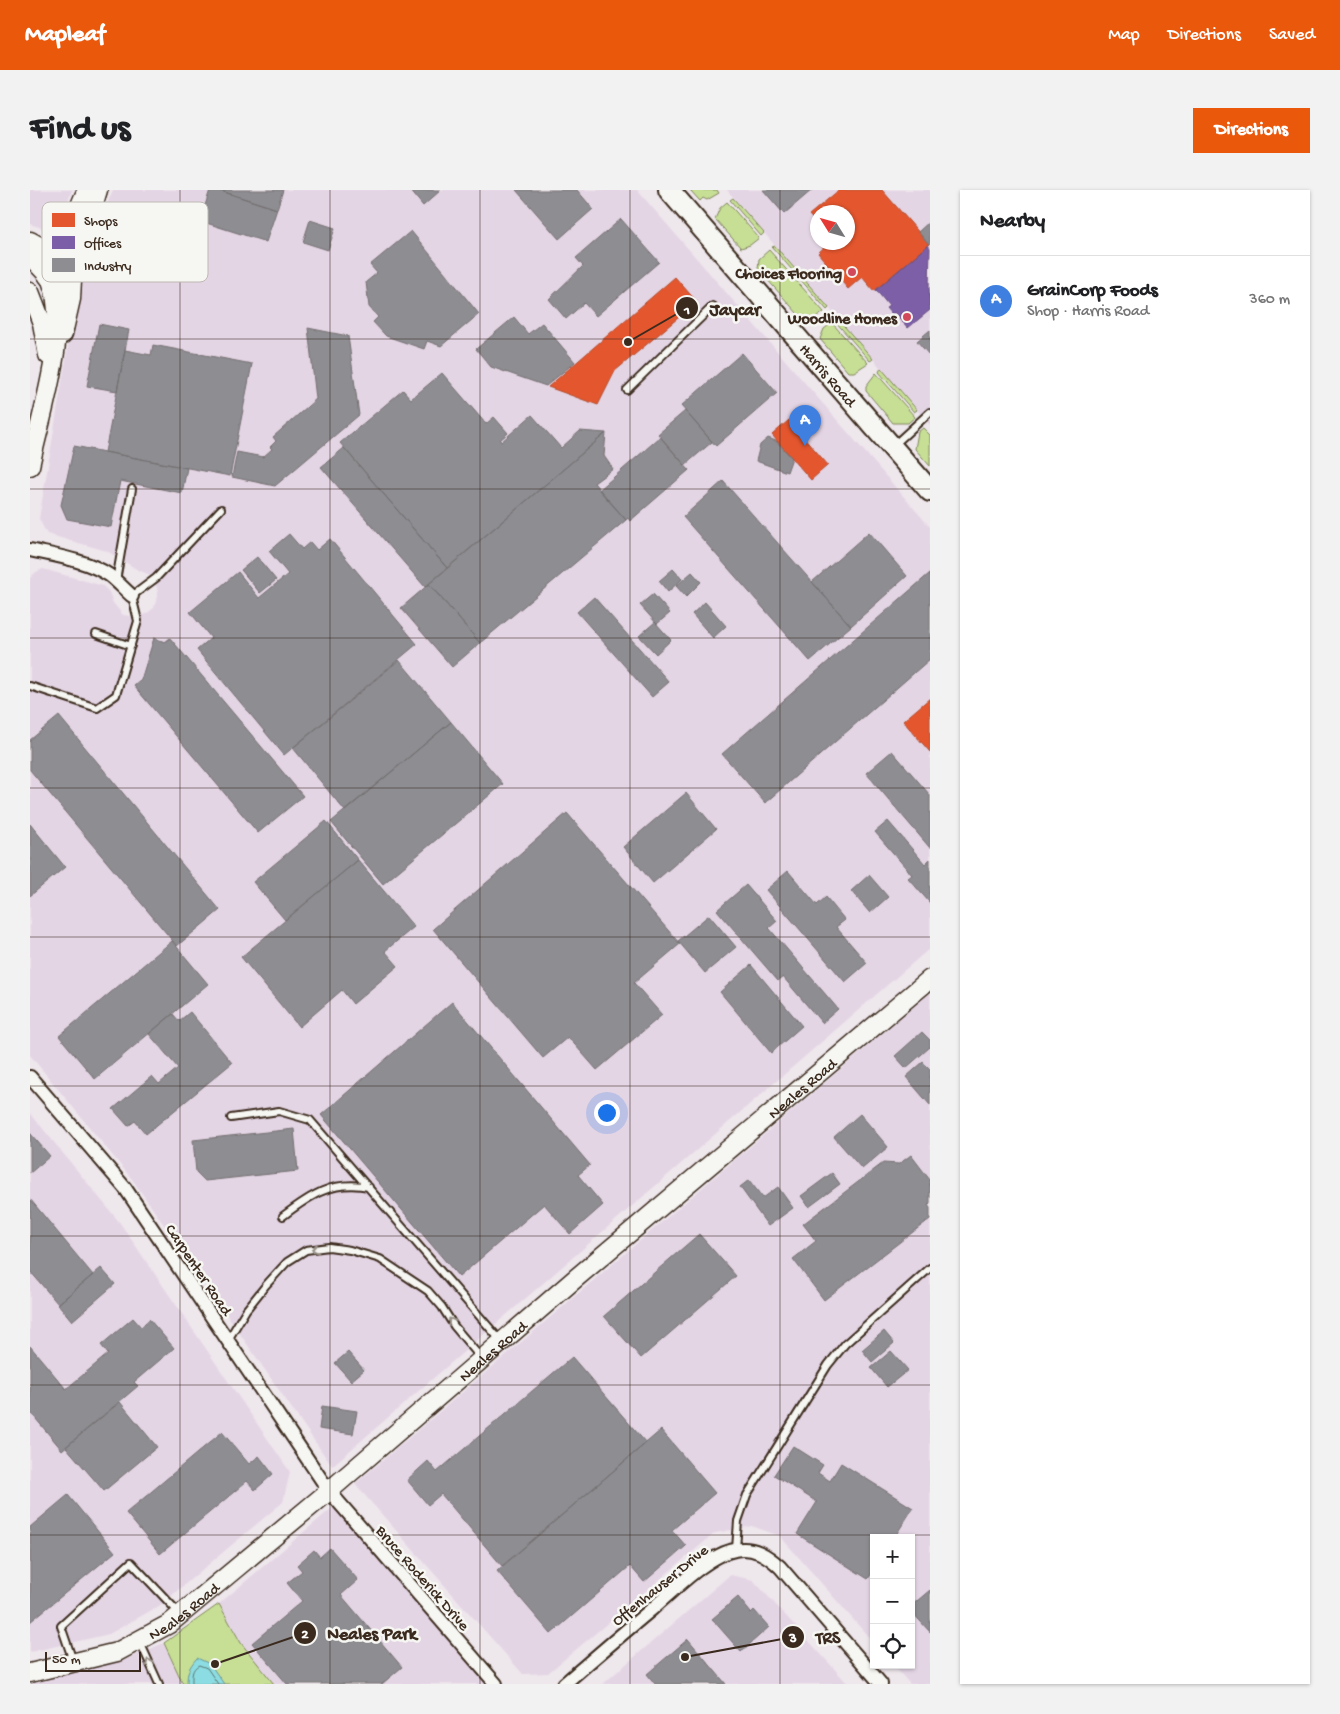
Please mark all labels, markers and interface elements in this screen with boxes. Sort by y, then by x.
text: Mapleaf [25,21,105,50]
text: Map [1108,25,1140,46]
text: Directions [1168,25,1241,46]
text: Saved [1269,25,1315,46]
button: Directions [1193,108,1310,153]
text: Find us [30,110,130,151]
legend [42,202,208,282]
north arrow [810,205,855,250]
text: Nearby [980,210,1045,235]
text: Shops [84,214,118,231]
text: Offices [84,236,122,253]
text: Industry [84,259,132,276]
place label: Choices Flooring [734,266,842,285]
marker: Choices Flooring [846,266,858,278]
text: GrainCorp Foods [1027,280,1158,303]
text: A [991,291,1001,310]
text: 360 m [1249,291,1290,310]
callout: Jaycar [675,292,771,325]
text: Jaycar [709,301,763,322]
text: 1 [683,302,690,320]
text: Shop · Harris Road [1027,303,1149,322]
place label: Woodline Homes [787,311,898,330]
marker: Woodline Homes [901,311,913,323]
street label: Harris Road [794,341,860,413]
pin: A [789,405,821,446]
street label: Neales Road [766,1055,843,1125]
your location [594,1100,620,1126]
street label: Carpenter Road [160,1222,236,1322]
one-way arrow [311,1243,319,1253]
street label: Neales Road [456,1317,534,1388]
one-way arrow [448,1318,457,1327]
street label: Bruce Roderick Drive [370,1522,473,1636]
map controls [870,1534,915,1669]
button: + [870,1534,915,1579]
street label: Offenhauser Drive [609,1542,714,1631]
street label: Neales Road [146,1579,226,1646]
button: − [870,1579,915,1624]
callout: Neales Park [292,1616,427,1649]
callout: TRS [781,1620,851,1653]
button: locate [870,1624,915,1669]
text: Neales Park [327,1625,419,1646]
text: 2 [301,1626,309,1644]
text: TRS [814,1629,841,1650]
text: 3 [788,1630,797,1648]
scale bar [45,1649,141,1672]
text: 50 m [52,1652,81,1669]
one-way arrow [145,1658,156,1667]

